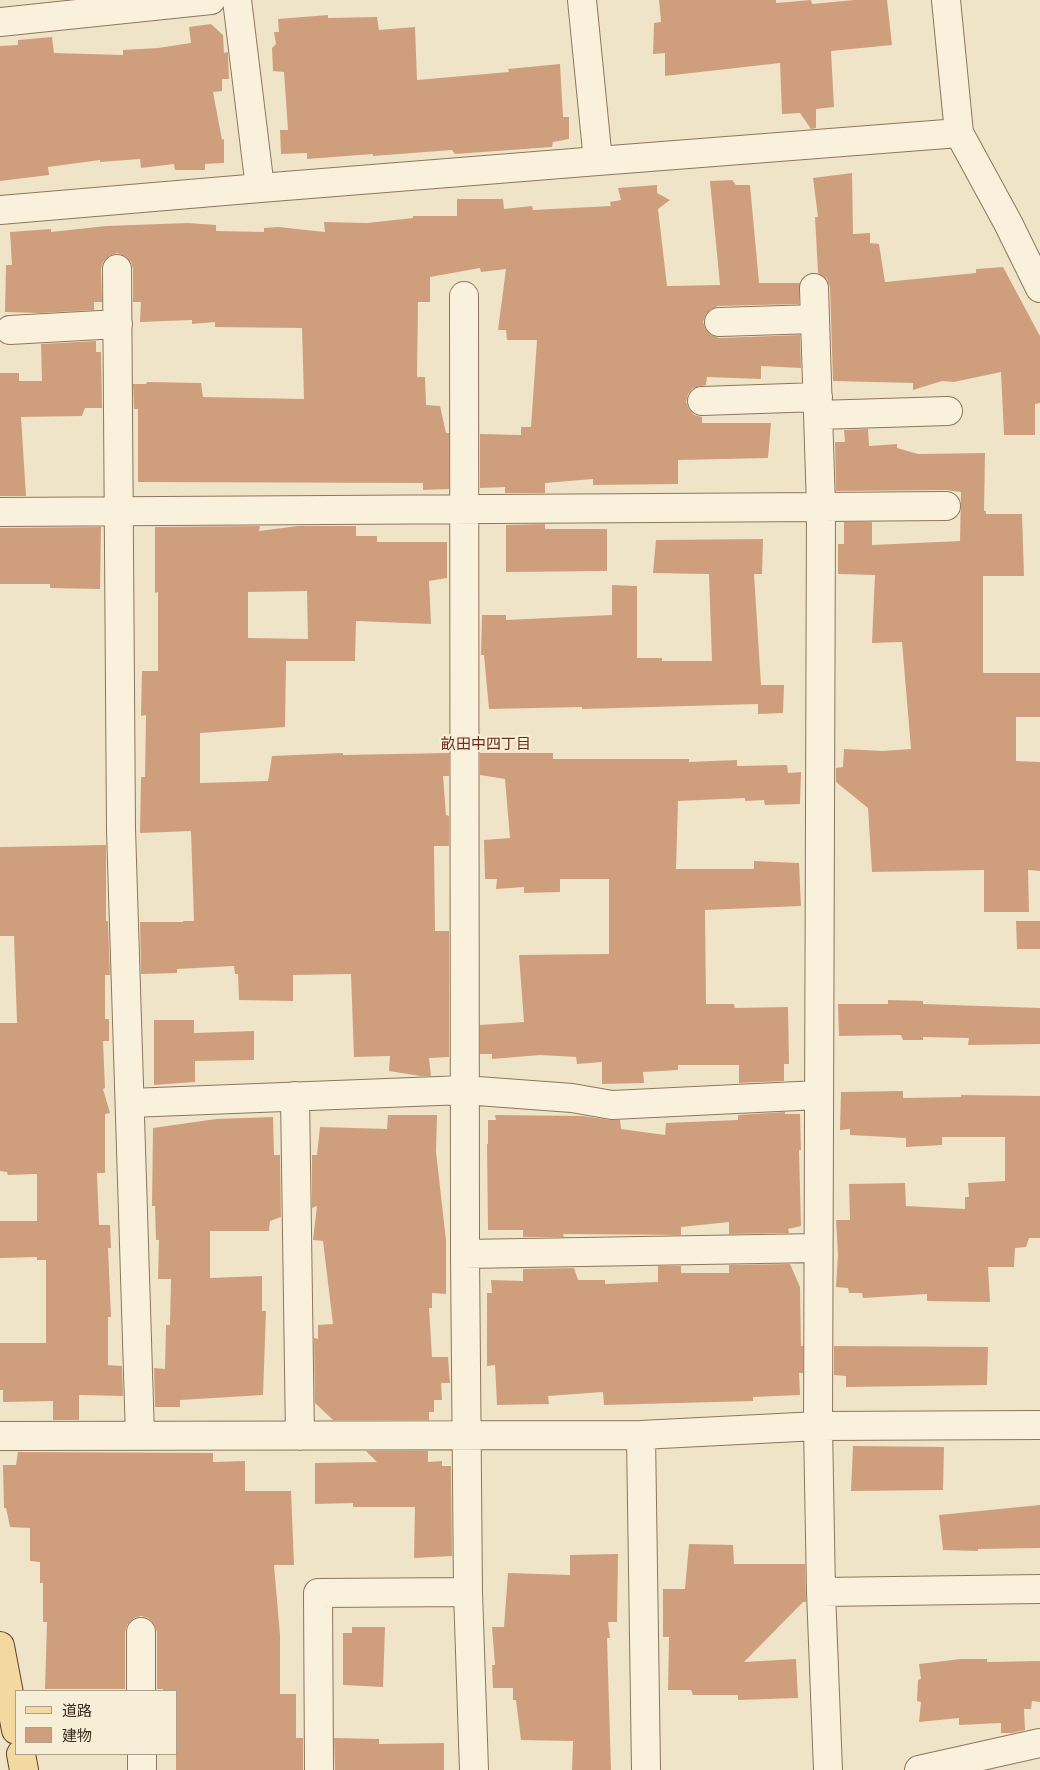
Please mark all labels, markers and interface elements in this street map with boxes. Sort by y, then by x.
district label: 畝田中四丁目 [441,736,531,754]
legend [15,1690,178,1755]
text: 道路 [62,1701,92,1720]
text: 建物 [62,1726,92,1745]

